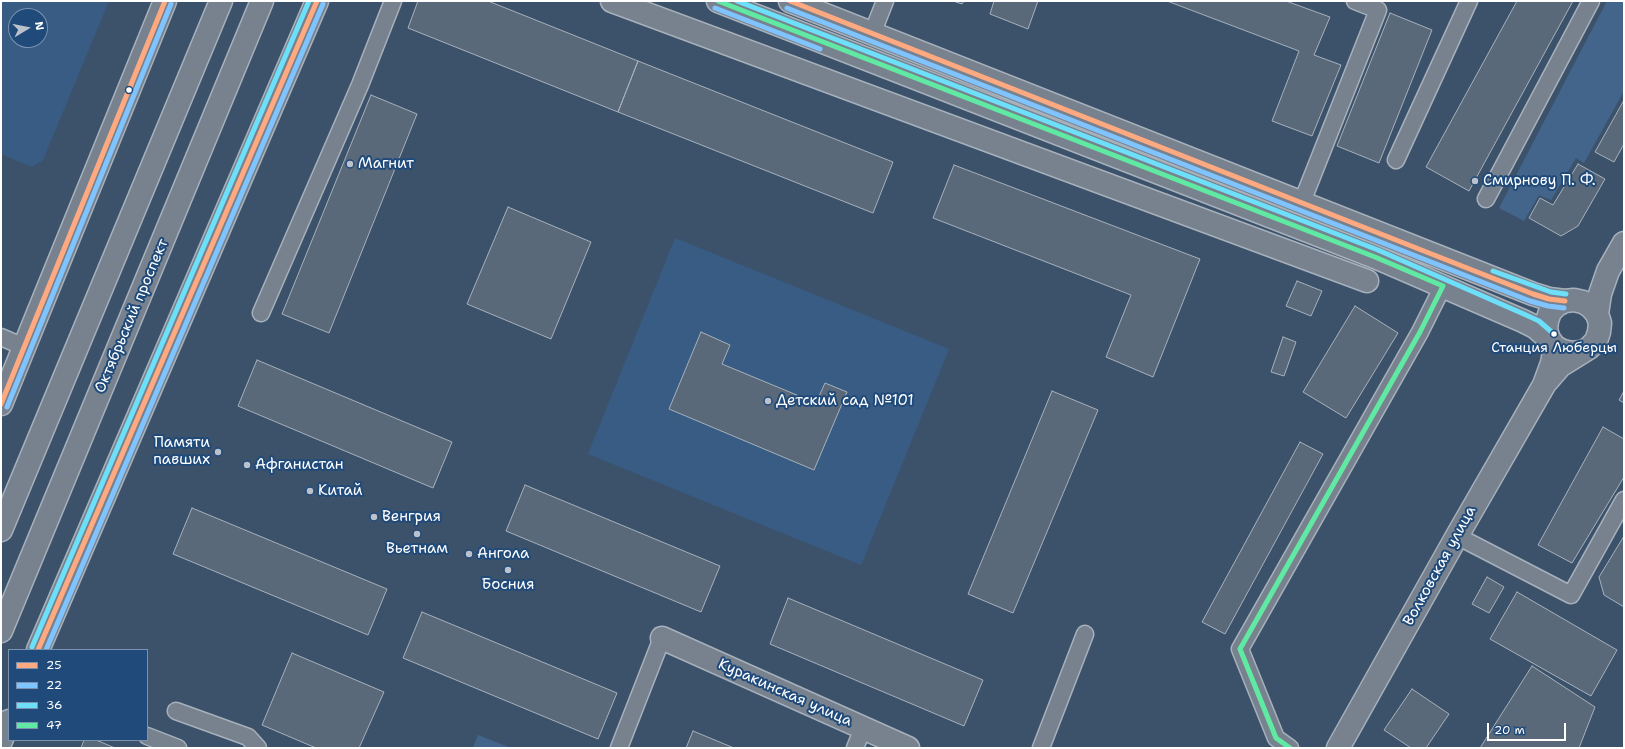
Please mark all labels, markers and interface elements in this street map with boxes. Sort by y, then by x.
north arrow [8,8,48,48]
text: N [31,20,47,32]
unlabelled marker [124,85,134,95]
place label: Магнит [358,155,414,173]
marker: Магнит [345,159,355,169]
place label: Смирнову П. Ф. [1483,172,1596,190]
marker: Смирнову П. Ф. [1470,176,1480,186]
street label: Октябрьский проспект [91,236,173,396]
marker: Станция Люберцы [1549,329,1559,339]
place label: Станция Люберцы [1491,340,1617,356]
place label: Детский сад №101 [776,392,914,410]
marker: Детский сад №101 [763,396,773,406]
place label: Памяти павших [153,434,210,469]
marker: Памяти павших [213,447,223,457]
place label: Афганистан [255,456,344,474]
marker: Афганистан [242,460,252,470]
place label: Китай [318,482,363,500]
marker: Китай [305,486,315,496]
street label: Волковская улица [1400,503,1480,629]
place label: Венгрия [382,508,441,526]
marker: Венгрия [369,512,379,522]
marker: Вьетнам [412,529,422,539]
place label: Вьетнам [386,540,448,558]
place label: Ангола [477,545,529,563]
marker: Ангола [464,549,474,559]
marker: Босния [503,565,513,575]
place label: Босния [482,576,534,594]
legend [8,649,148,741]
street label: Куракинская улица [715,655,855,731]
text: 25 [46,657,62,673]
text: 22 [46,677,62,693]
text: 36 [46,697,63,713]
scale bar [1489,715,1568,741]
text: 47 [46,717,62,733]
text: 20 m [1494,722,1525,738]

